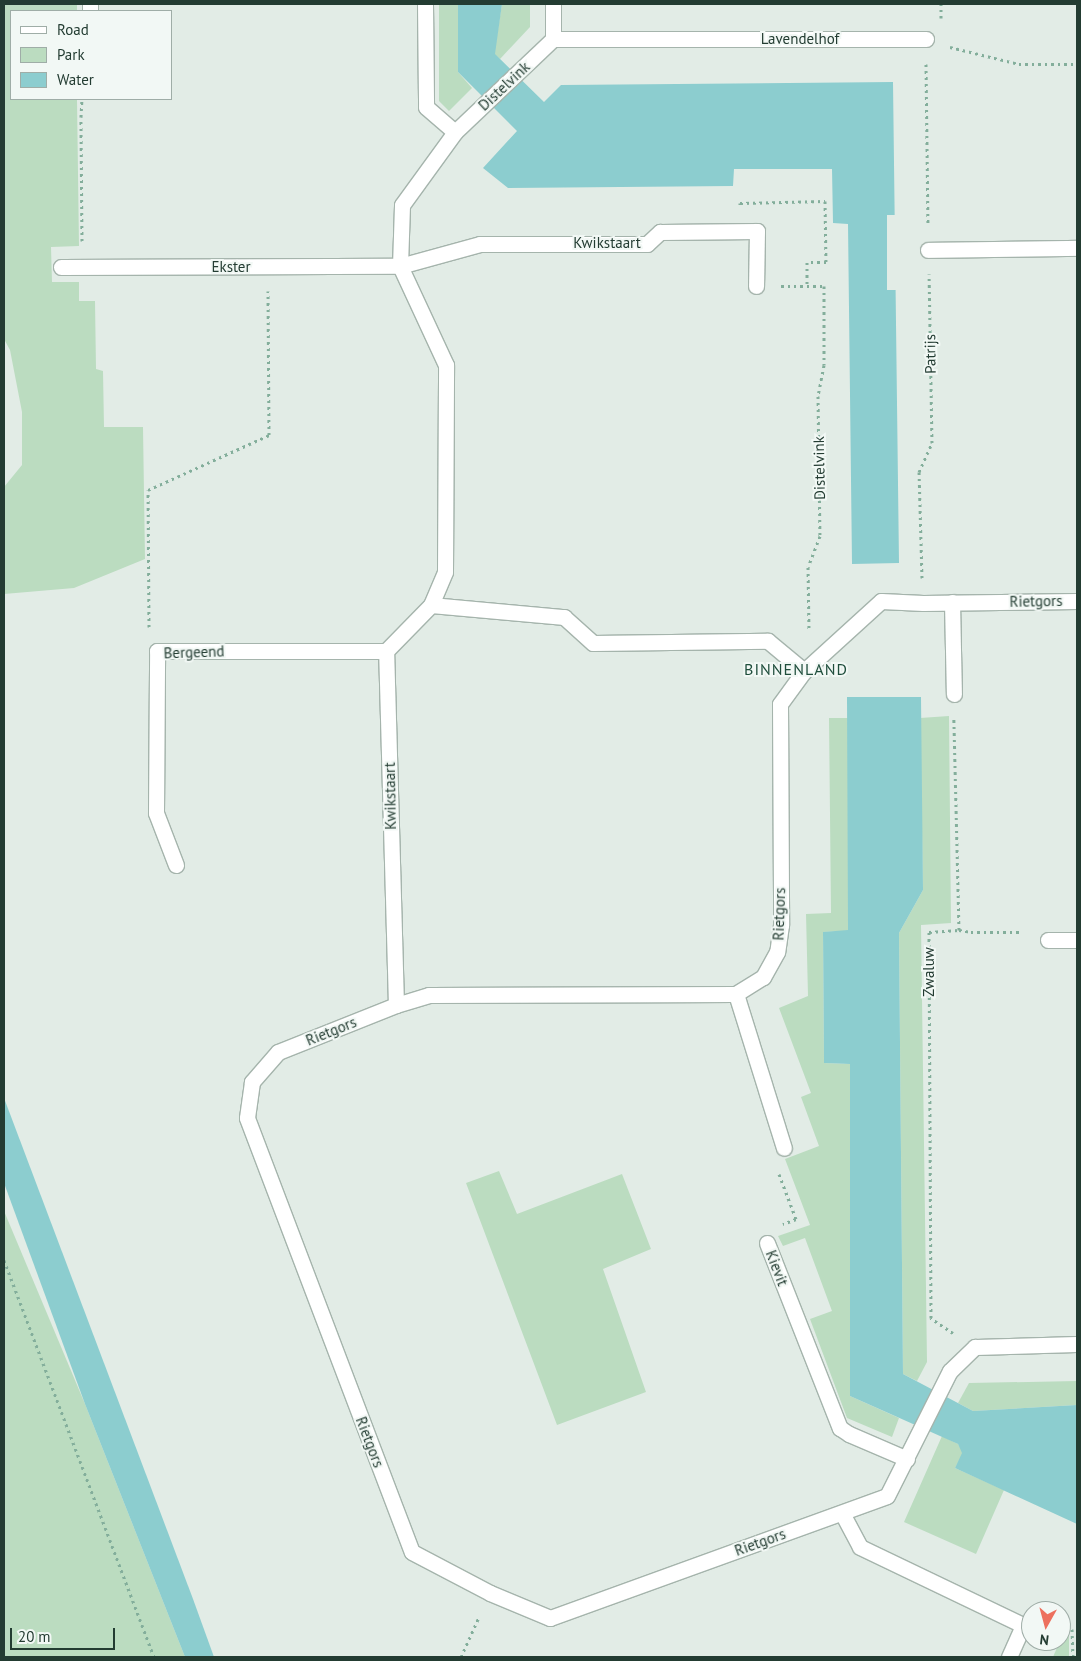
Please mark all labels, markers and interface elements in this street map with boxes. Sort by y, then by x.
legend [10,10,172,100]
text: Road [57,20,89,39]
street label: Lavendelhof [761,30,839,48]
text: Park [57,45,85,64]
street label: Distelvink [475,58,533,114]
text: Water [57,70,94,89]
street label: Kwikstaart [573,234,641,252]
street label: Ekster [211,258,251,276]
street label: Patrijs [921,334,939,374]
street label: Distelvink [809,436,829,500]
street label: Rietgors [1009,592,1063,610]
street label: Bergeend [163,642,225,662]
district label: BINNENLAND [743,659,849,679]
street label: Kwikstaart [380,762,400,830]
street label: Rietgors [769,887,789,941]
street label: Zwaluw [920,947,938,997]
street label: Rietgors [303,1013,359,1049]
street label: Kievit [762,1248,792,1288]
street label: Rietgors [352,1414,388,1470]
street label: Rietgors [732,1524,788,1560]
north arrow [1021,1601,1071,1651]
scale bar [12,1618,118,1650]
text: 20 m [18,1627,51,1646]
text: N [1039,1630,1050,1649]

